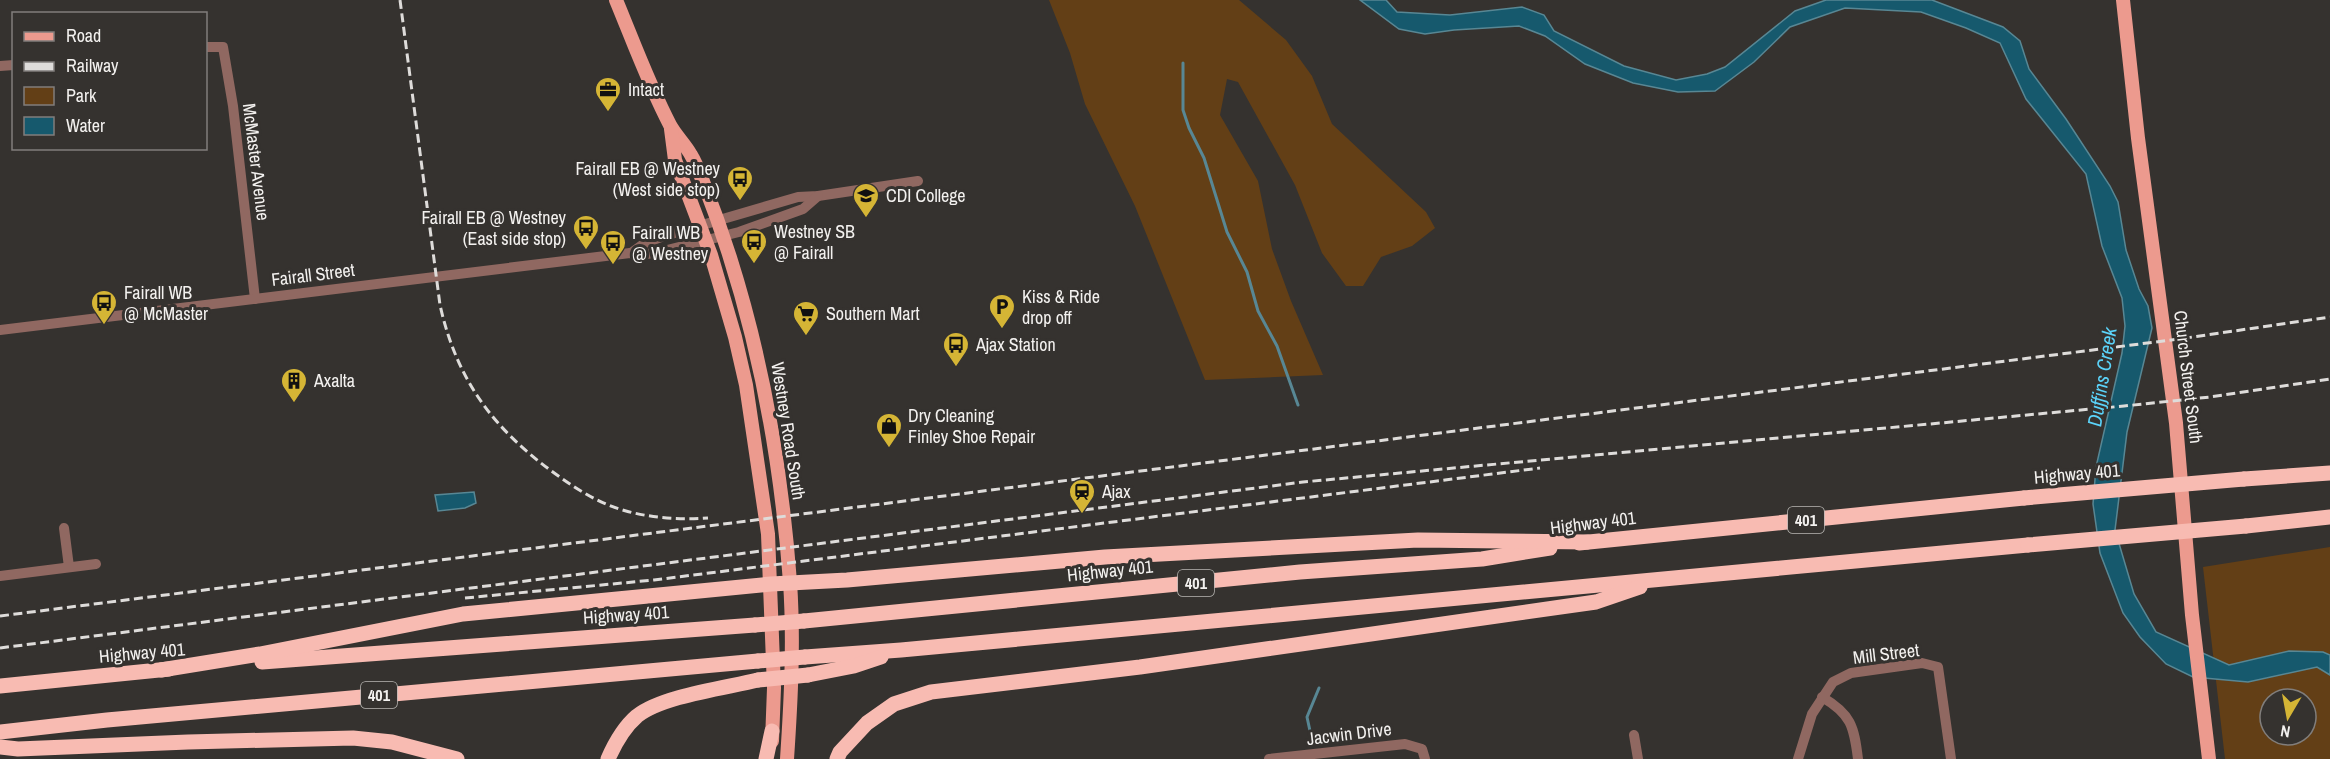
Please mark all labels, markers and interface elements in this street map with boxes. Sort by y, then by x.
legend [12,12,207,150]
text: Road [66,23,101,48]
text: Railway [66,53,119,78]
office icon: Intact [593,75,623,113]
place label: Intact [628,77,664,102]
text: Park [66,83,97,108]
street label: McMaster Avenue [237,102,276,222]
text: Water [66,113,105,138]
place label: Fairall EB @ Westney (West side stop) [576,156,721,202]
bus stop icon: Fairall EB @ Westney (West side stop) [725,164,755,202]
school or university icon: CDI College [851,181,881,219]
place label: CDI College [886,183,966,208]
place label: Fairall EB @ Westney (East side stop) [422,205,567,251]
bus stop icon: Fairall EB @ Westney (East side stop) [571,213,601,251]
place label: Westney SB @ Fairall [774,219,855,265]
place label: Fairall WB @ Westney [632,220,709,266]
bus stop icon: Westney SB @ Fairall [739,227,769,265]
bus stop icon: Fairall WB @ Westney [598,228,628,266]
street label: Fairall Street [270,257,356,292]
place label: Fairall WB @ McMaster [124,280,208,326]
place label: Kiss & Ride drop off [1022,284,1100,330]
bus stop icon: Fairall WB @ McMaster [89,288,119,326]
parking icon: Kiss & Ride drop off [987,292,1017,330]
supermarket icon: Southern Mart [791,299,821,337]
place label: Southern Mart [826,301,920,326]
street label: Church Street South [2168,309,2209,445]
water label: Duffins Creek [2080,325,2123,428]
bus stop icon: Ajax Station [941,330,971,368]
place label: Ajax Station [975,332,1056,357]
street label: Westney Road South [765,360,812,502]
building icon: Axalta [279,366,309,404]
place label: Axalta [313,368,355,393]
place label: Dry Cleaning Finley Shoe Repair [908,403,1035,449]
shop icon: Dry Cleaning Finley Shoe Repair [874,411,904,449]
street label: Highway 401 [2033,457,2122,490]
station icon: Ajax [1067,477,1097,515]
place label: Ajax [1101,479,1131,504]
street label: Highway 401 [1549,505,1638,540]
road number: 401 [1788,507,1824,533]
street label: Highway 401 [1066,553,1155,587]
road number: 401 [1178,570,1214,596]
street label: Highway 401 [582,599,671,630]
street label: Highway 401 [98,636,187,669]
street label: Mill Street [1851,637,1920,670]
road number: 401 [361,682,397,708]
north arrow [2258,687,2318,747]
street label: Jacwin Drive [1305,716,1393,751]
text: N [2279,720,2292,743]

